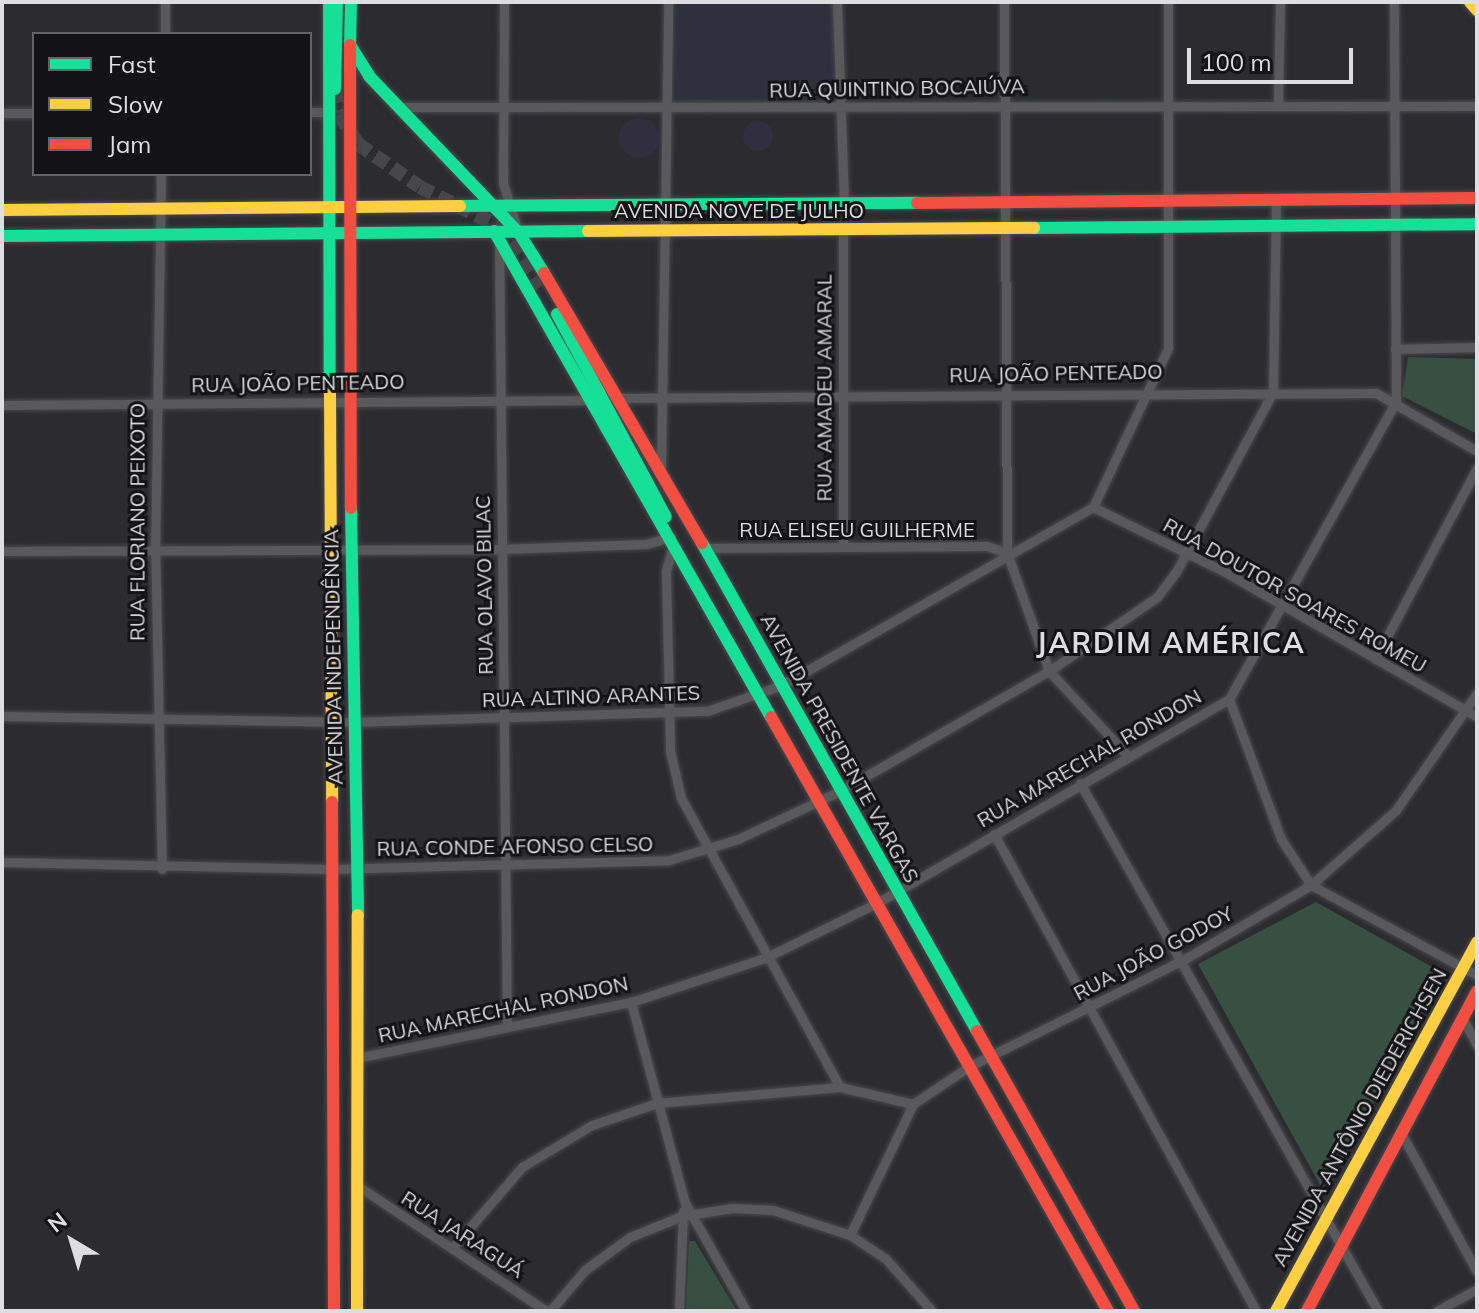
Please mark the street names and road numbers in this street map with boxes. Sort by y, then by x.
street label: RUA QUINTINO BOCAIÚVA [769,74,1025,102]
street label: AVENIDA NOVE DE JULHO [614,198,864,222]
street label: RUA AMADEU AMARAL [812,274,836,502]
street label: RUA JOÃO PENTEADO [949,359,1163,387]
street label: RUA JOÃO PENTEADO [191,369,405,397]
street label: RUA FLORIANO PEIXOTO [125,403,149,641]
street label: RUA OLAVO BILAC [470,495,498,675]
street label: RUA DOUTOR SOARES ROMEU [1159,512,1431,678]
street label: RUA ELISEU GUILHERME [739,517,975,541]
street label: AVENIDA INDEPENDÊNCIA [319,529,347,785]
street label: AVENIDA PRESIDENTE VARGAS [756,609,924,887]
street label: RUA ALTINO ARANTES [482,680,700,712]
street label: RUA MARECHAL RONDON [973,684,1205,832]
street label: RUA CONDE AFONSO CELSO [376,832,654,860]
street label: RUA JOÃO GODOY [1069,901,1237,1005]
street label: AVENIDA ANTÔNIO DIEDERICHSEN [1267,964,1451,1270]
street label: RUA MARECHAL RONDON [376,971,630,1047]
street label: RUA JARAGUÁ [397,1185,529,1283]

